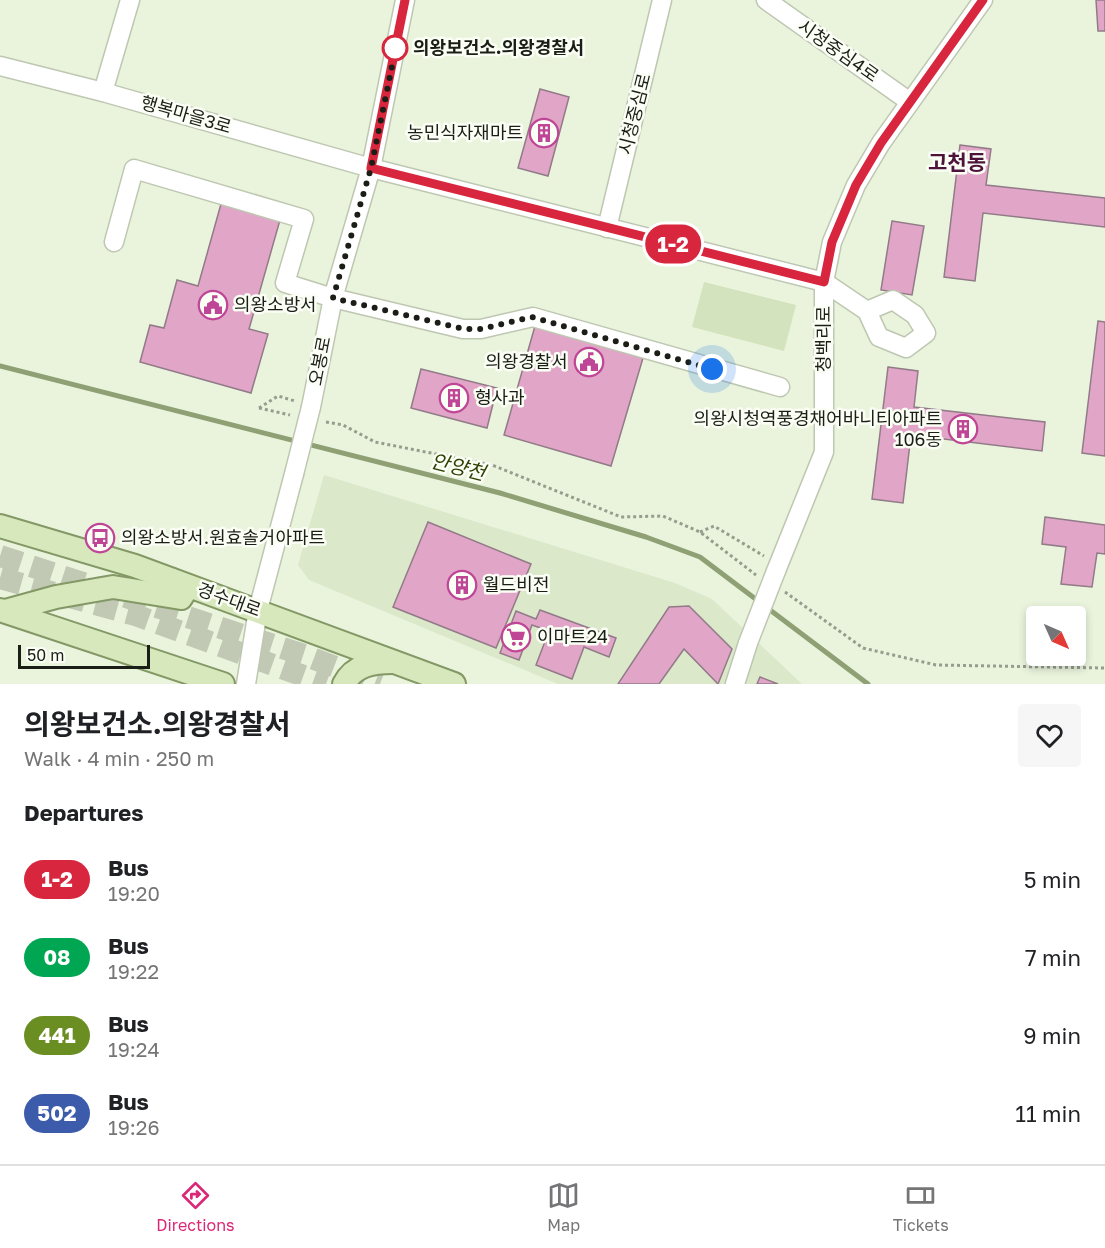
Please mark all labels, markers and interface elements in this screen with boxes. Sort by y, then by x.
street label: 시청중심4로 [794,14,883,86]
marker: 의왕보건소.의왕경찰서 [382,35,408,61]
place label: 의왕보건소.의왕경찰서 [413,36,584,58]
street label: 시청중심로 [613,71,655,157]
street label: 행복마을3로 [138,91,234,137]
building icon: 농민식자재마트 [528,117,560,149]
place label: 농민식자재마트 [407,121,523,143]
district label: 고천동 [928,149,986,175]
line badge: 1-2 [638,224,708,264]
text: 1-2 [657,231,689,257]
public building icon: 의왕소방서 [197,289,229,321]
place label: 의왕소방서 [234,293,317,315]
street label: 청백리로 [812,306,834,372]
street label: 오봉로 [303,334,335,387]
public building icon: 의왕경찰서 [573,346,605,378]
place label: 의왕경찰서 [485,350,568,372]
your location [697,354,727,384]
building icon: 형사과 [438,382,470,414]
place label: 형사과 [475,386,525,408]
place label: 의왕시청역풍경채어바니티아파트 106동 [694,407,942,450]
building icon: 의왕시청역풍경채어바니티아파트 106동 [947,413,979,445]
water label: 안양천 [429,448,490,485]
bus stop icon: 의왕소방서.원효솔거아파트 [84,522,116,554]
place label: 의왕소방서.원효솔거아파트 [121,526,325,548]
building icon: 월드비전 [446,569,478,601]
place label: 월드비전 [483,573,549,595]
street label: 경수대로 [194,577,264,621]
north arrow [1026,606,1086,666]
map controls [1026,606,1086,666]
supermarket icon: 이마트24 [500,621,532,653]
place label: 이마트24 [537,625,608,647]
scale bar [18,642,150,670]
text: 50 m [27,645,64,665]
button: heart [1018,704,1081,767]
text: 의왕보건소.의왕경찰서 [24,707,291,740]
text: Walk · 4 min · 250 m [24,746,214,770]
text: Departures [24,799,143,826]
text: Bus [108,854,149,881]
text: 1-2 [41,866,73,892]
text: 5 min [1024,866,1081,893]
text: 19:20 [108,881,160,905]
text: Bus [108,932,149,959]
text: 08 [43,944,71,970]
text: 7 min [1025,944,1081,971]
text: 19:22 [108,959,159,983]
text: Bus [108,1010,149,1037]
text: 441 [38,1022,76,1048]
text: 9 min [1023,1022,1081,1049]
text: 19:24 [108,1037,160,1061]
text: Bus [108,1088,149,1115]
text: 502 [37,1100,77,1126]
text: 11 min [1015,1100,1081,1127]
text: 19:26 [108,1115,160,1139]
tab: Directions [156,1179,235,1235]
tab: Map [547,1179,580,1235]
tab: Tickets [893,1179,949,1235]

